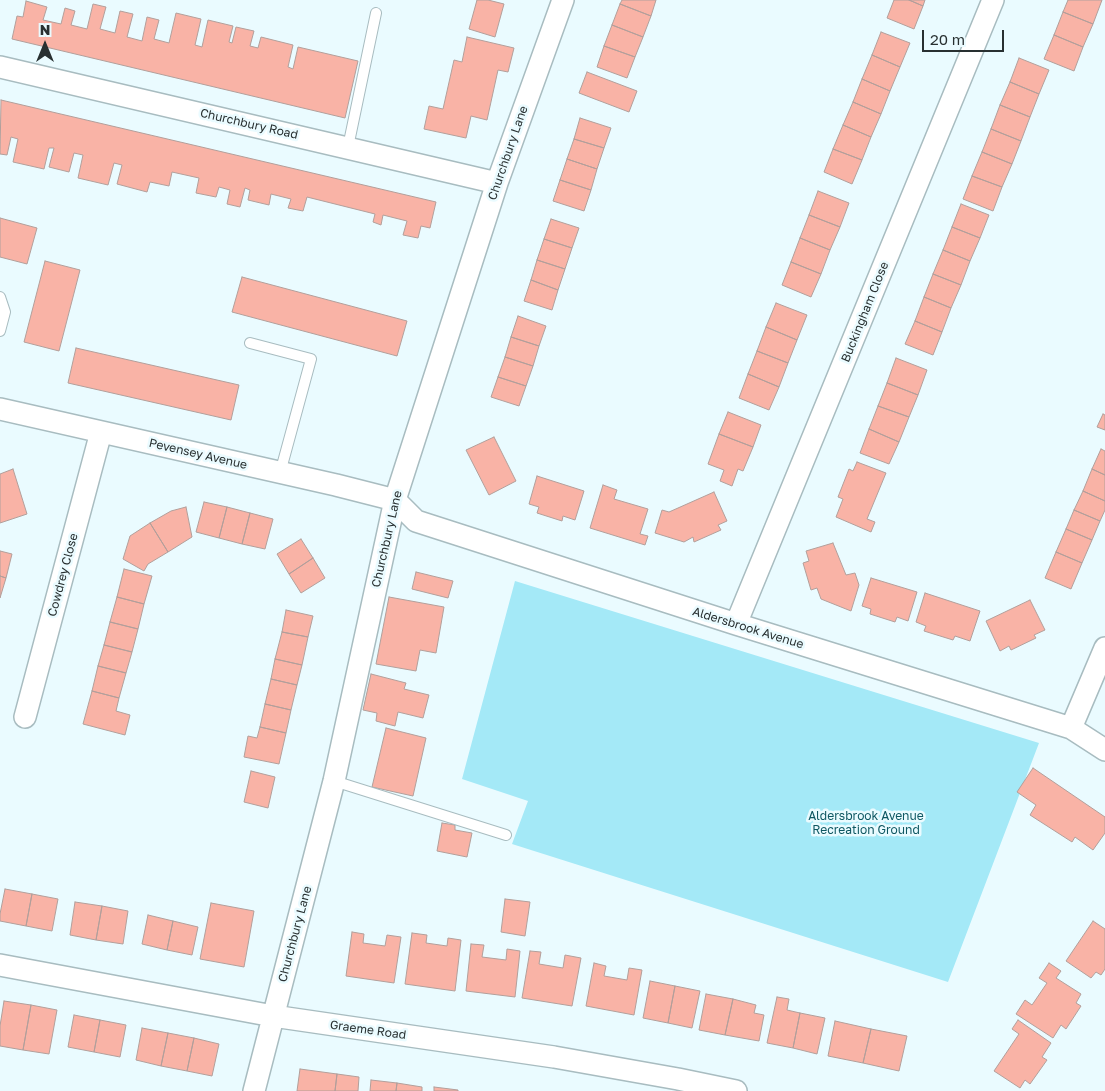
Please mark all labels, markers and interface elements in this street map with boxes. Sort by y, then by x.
north arrow [20,20,70,70]
scale bar [925,20,1008,52]
text: N [40,21,50,38]
text: 20 m [930,30,965,48]
street label: Churchbury Lane [485,104,531,202]
street label: Churchbury Road [199,106,299,142]
street label: Buckingham Close [838,260,892,364]
street label: Pevensey Avenue [147,436,249,472]
street label: Churchbury Lane [369,489,405,589]
street label: Cowdrey Close [45,532,81,618]
street label: Aldersbrook Avenue [691,604,805,652]
park label: Aldersbrook Avenue Recreation Ground [808,809,924,837]
street label: Churchbury Lane [275,884,315,984]
street label: Graeme Road [329,1018,407,1042]

